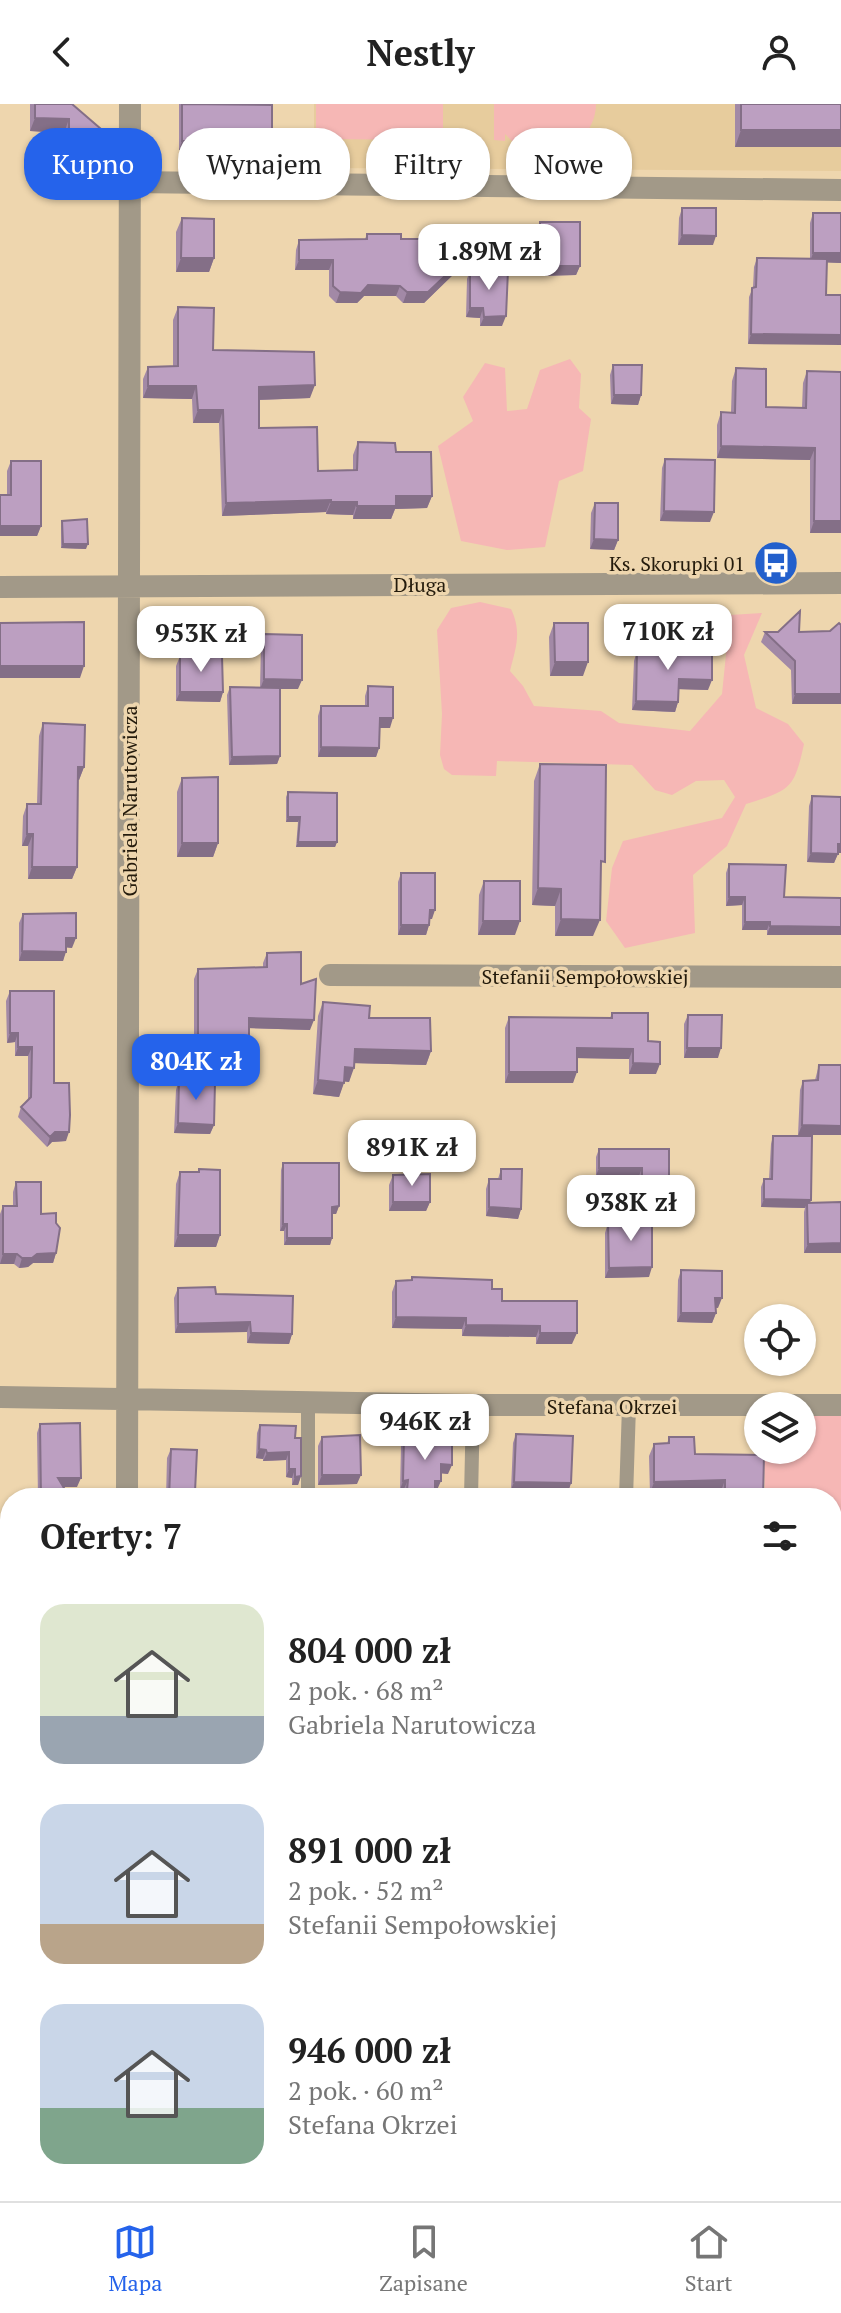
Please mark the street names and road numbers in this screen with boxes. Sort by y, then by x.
street label: Długa [394,571,446,598]
street label: Gabriela Narutowicza [116,705,143,897]
street label: Stefanii Sempołowskiej [481,963,689,990]
street label: Stefana Okrzei [547,1393,677,1420]

